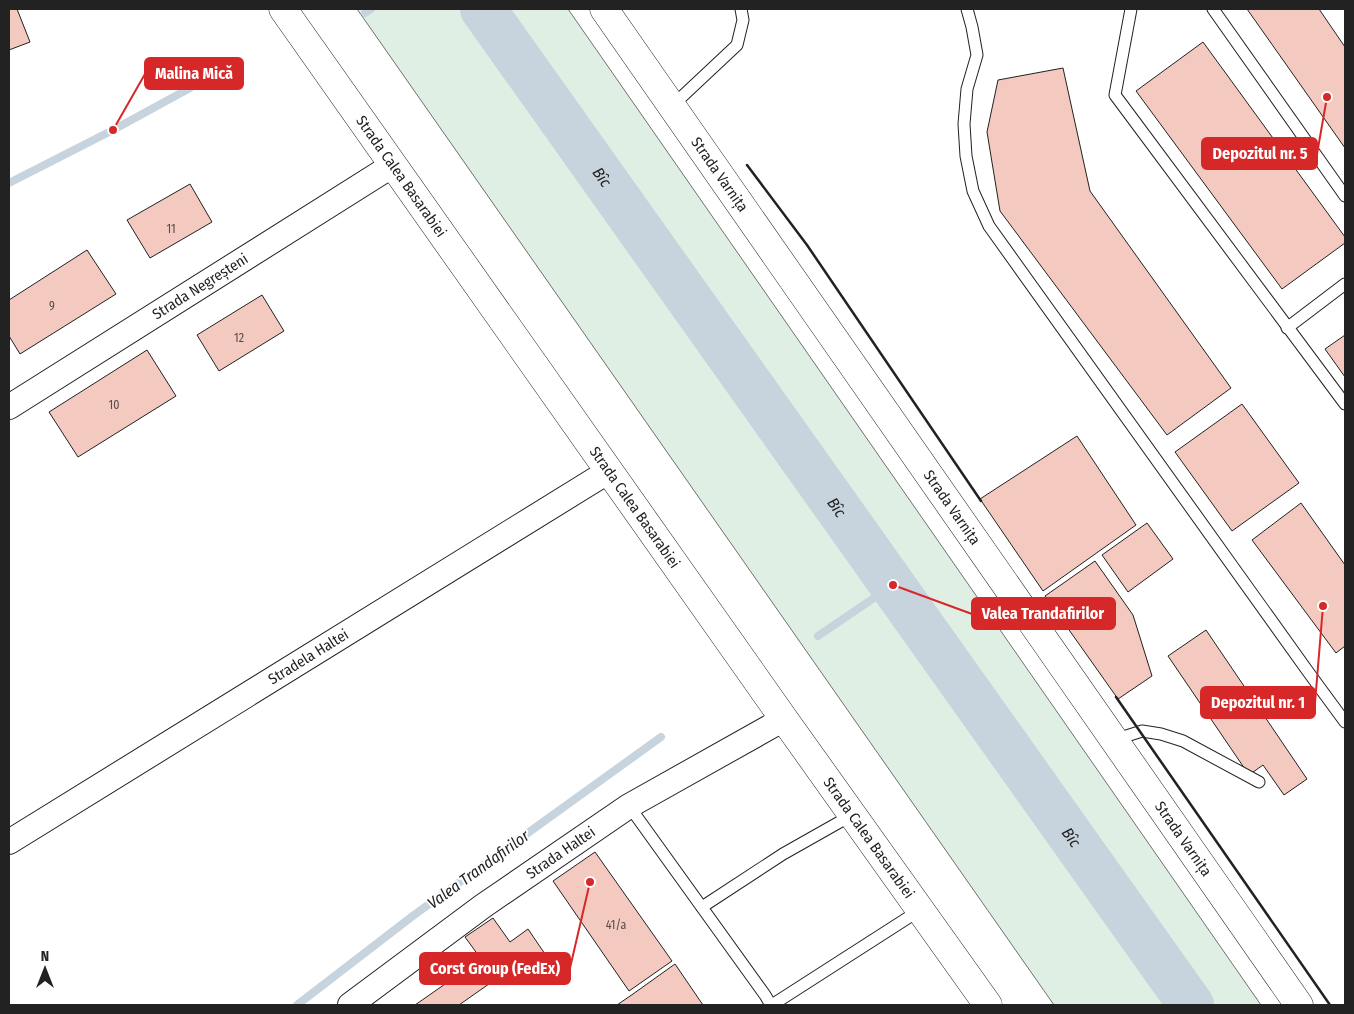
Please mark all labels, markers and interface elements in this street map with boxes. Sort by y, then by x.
callout: Malina Mică [145,58,243,89]
text: Malina Mică [155,64,233,83]
street label: Strada Calea Basarabiei [352,112,450,241]
street label: Strada Varnița [687,134,752,215]
callout: Depozitul nr. 5 [1202,138,1317,169]
text: Depozitul nr. 5 [1213,144,1308,163]
water label: Bîc [588,164,615,191]
house number: 11 [166,222,176,236]
street label: Strada Negreșteni [149,250,251,323]
house number: 9 [49,299,55,313]
house number: 12 [234,331,244,345]
house number: 10 [109,398,119,412]
street label: Strada Calea Basarabiei [586,443,684,572]
street label: Strada Varnița [920,467,984,548]
water label: Bîc [823,494,850,521]
callout: Valea Trandafirilor [972,598,1115,629]
text: Valea Trandafirilor [981,604,1104,623]
street label: Stradela Haltei [265,625,352,688]
callout: Depozitul nr. 1 [1201,687,1315,718]
text: Depozitul nr. 1 [1211,693,1305,712]
street label: Strada Calea Basarabiei [820,774,918,902]
street label: Strada Varnița [1151,798,1215,880]
street label: Strada Haltei [523,823,599,883]
water label: Bîc [1058,824,1085,851]
water label: Valea Trandafirilor [424,826,533,913]
house number: 41/a [606,918,626,932]
north arrow [20,944,70,994]
text: N [41,948,49,965]
callout: Corst Group (FedEx) [420,953,570,984]
text: Corst Group (FedEx) [430,959,560,978]

